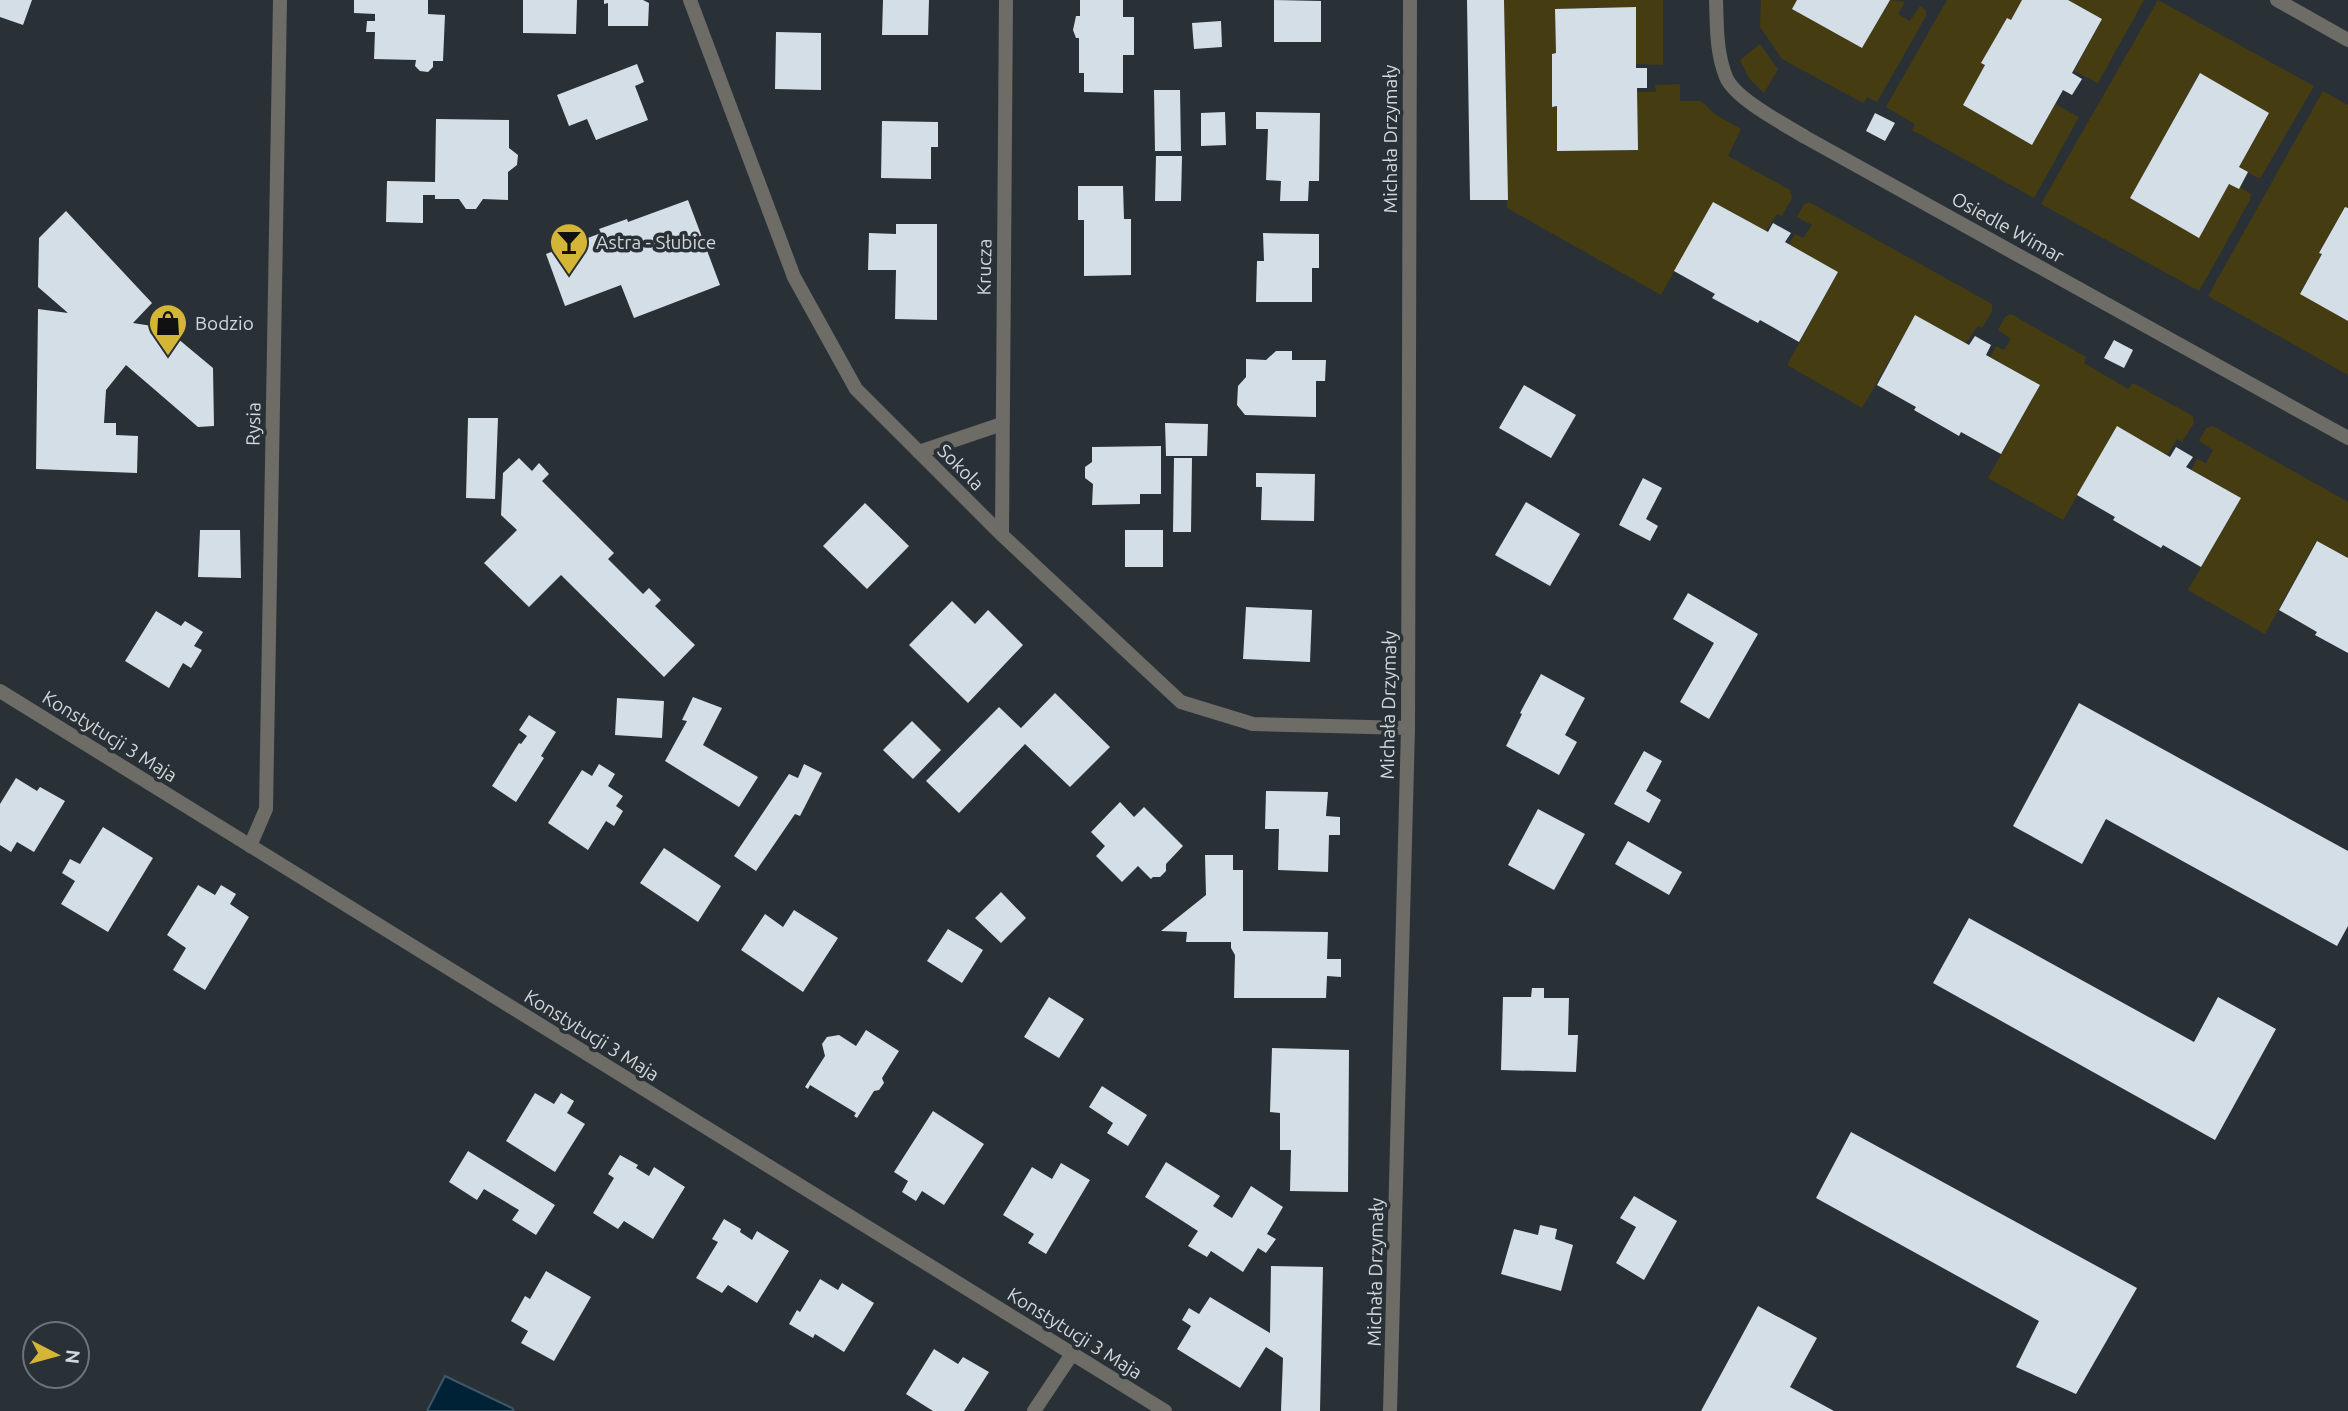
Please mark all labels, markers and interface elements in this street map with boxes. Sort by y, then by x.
street label: Michała Drzymały [1379,65,1401,213]
street label: Osiedle Wimar [1948,187,2068,267]
bar icon: Astra - Słubice [548,221,590,276]
place label: Astra - Słubice [596,231,716,253]
street label: Krucza [973,238,995,296]
shop icon: Bodzio [147,302,189,357]
place label: Bodzio [195,312,254,334]
street label: Rysia [242,402,264,446]
street label: Sokola [933,439,989,495]
street label: Michała Drzymały [1376,630,1400,780]
street label: Konstytucji 3 Maja [39,686,181,786]
street label: Konstytucji 3 Maja [521,985,663,1085]
street label: Michała Drzymały [1363,1197,1387,1347]
street label: Konstytucji 3 Maja [1004,1283,1146,1383]
north arrow [21,1320,91,1390]
text: N [61,1349,85,1365]

